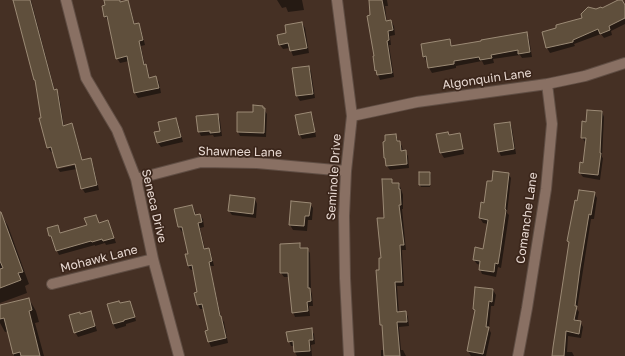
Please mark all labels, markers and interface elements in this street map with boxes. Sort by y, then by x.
street label: Algonquin Lane [442,66,532,92]
street label: Seminole Drive [324,133,344,221]
street label: Shawnee Lane [198,144,282,160]
street label: Seneca Drive [139,168,169,244]
street label: Comanche Lane [513,171,541,265]
street label: Mohawk Lane [59,242,139,276]

